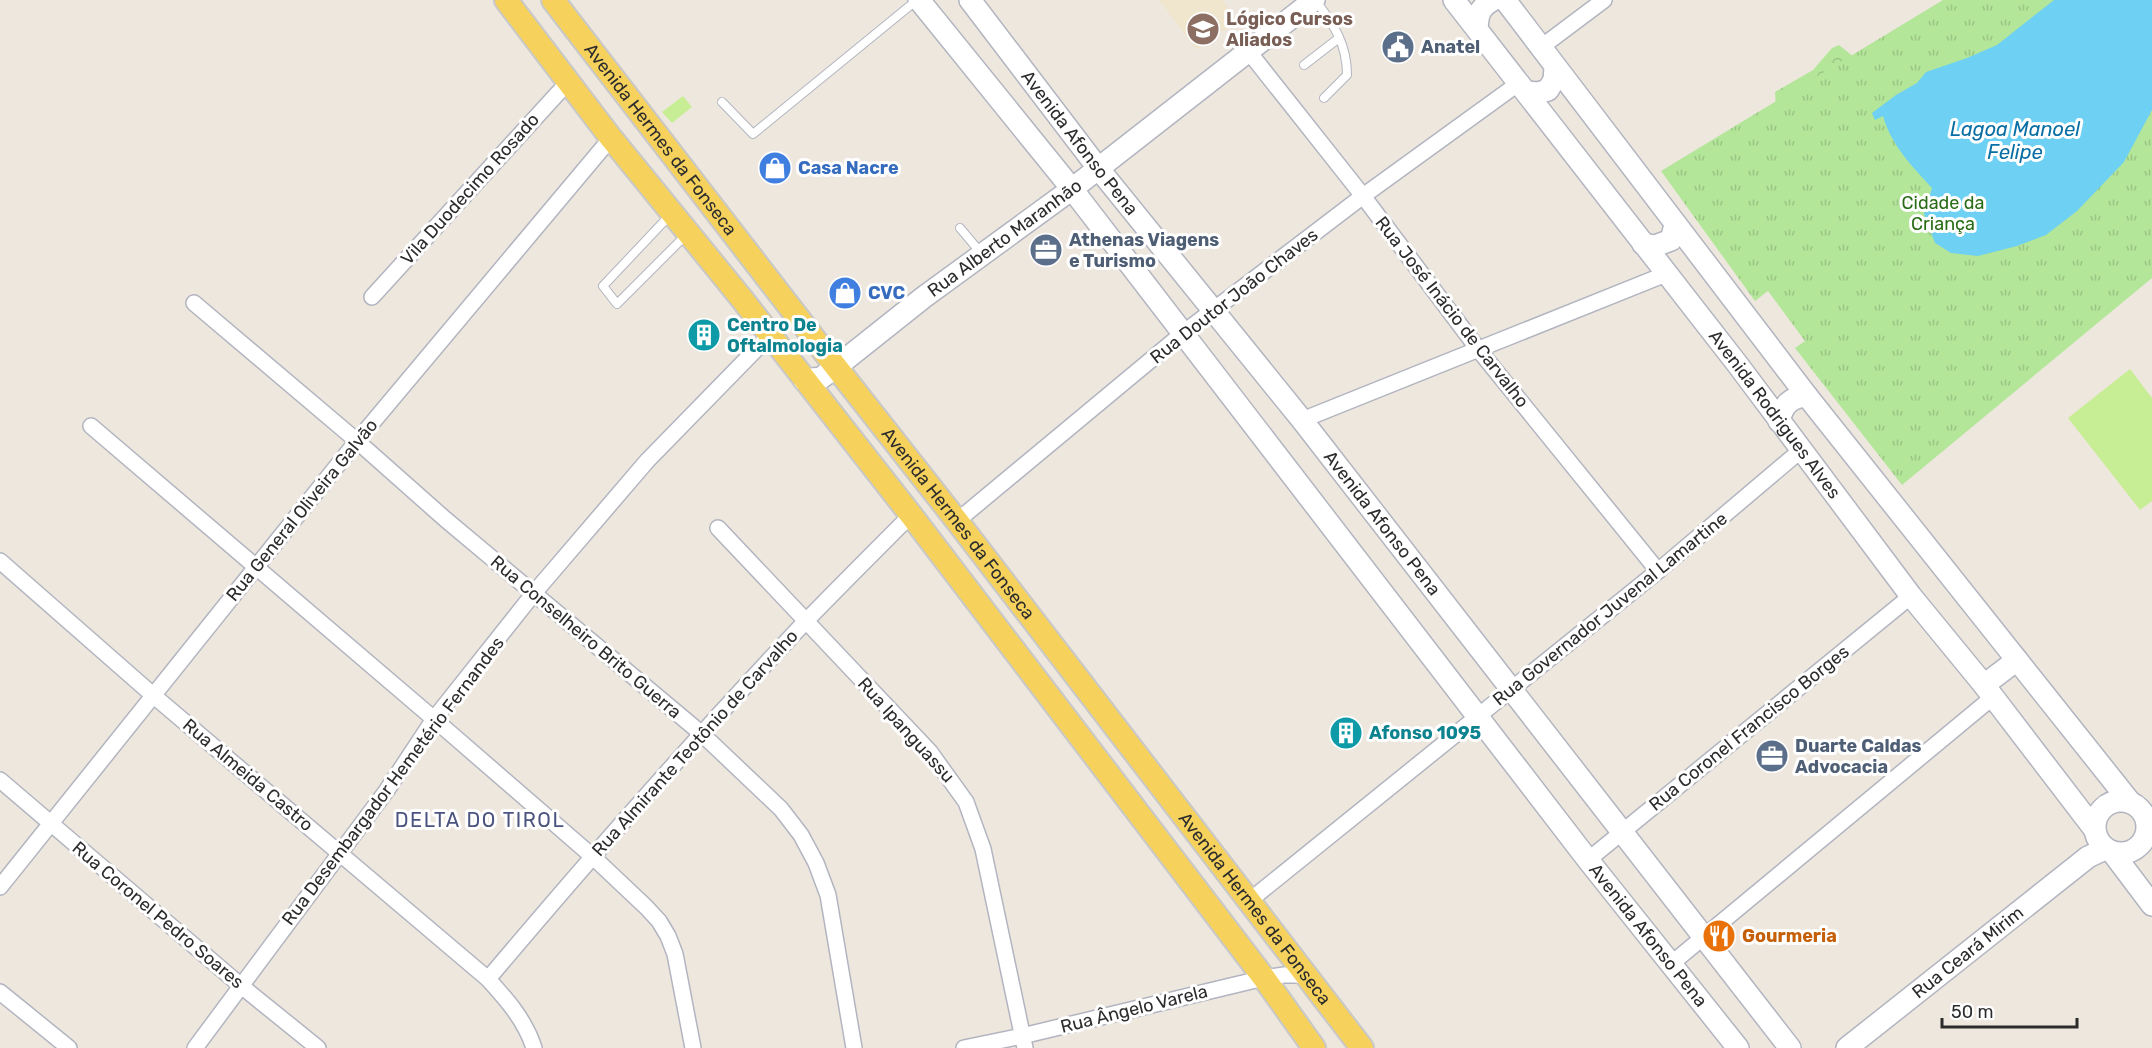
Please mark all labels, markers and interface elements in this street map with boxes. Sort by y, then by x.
place label: Lógico Cursos Aliados [1226,8,1353,51]
school or university icon: Lógico Cursos Aliados [1185,11,1221,47]
public building icon: Anatel [1380,29,1416,65]
place label: Anatel [1421,36,1480,58]
street label: Avenida Hermes da Fonseca [579,39,742,240]
street label: Avenida Afonso Pena [1017,66,1143,220]
street label: Vila Duodecimo Rosado [396,109,544,269]
water label: Lagoa Manoel Felipe [1950,117,2081,164]
shop icon: Casa Nacre [757,150,793,186]
place label: Casa Nacre [798,157,899,179]
street label: Rua Alberto Maranhão [923,175,1086,302]
park label: Cidade da Criança [1902,192,1984,235]
street label: Rua José Inácio de Carvalho [1371,212,1533,412]
street label: Rua Doutor João Chaves [1146,224,1322,368]
place label: Athenas Viagens e Turismo [1069,229,1219,272]
office icon: Athenas Viagens e Turismo [1028,232,1064,268]
shop icon: CVC [827,275,863,311]
place label: CVC [868,282,905,304]
place label: Centro De Oftalmologia [727,314,843,357]
building icon: Centro De Oftalmologia [686,317,722,353]
street label: Avenida Rodrigues Alves [1704,326,1845,503]
street label: Rua General Oliveira Galvão [222,414,382,606]
street label: Avenida Hermes da Fonseca [877,423,1040,624]
street label: Avenida Afonso Pena [1319,446,1445,600]
street label: Rua Governador Juvenal Lamartine [1488,508,1732,710]
street label: Rua Conselheiro Brito Guerra [486,551,686,723]
street label: Rua Almirante Teotônio de Carvalho [587,625,803,861]
street label: Rua Desembargador Hemetério Fernandes [277,632,509,930]
street label: Rua Coronel Francisco Borges [1645,640,1853,816]
street label: Rua Ipanguassu [853,673,959,787]
street label: Rua Almeida Castro [178,714,318,836]
building icon: Afonso 1095 [1328,715,1364,751]
place label: Afonso 1095 [1369,722,1481,744]
place label: Duarte Caldas Advocacia [1795,735,1922,778]
office icon: Duarte Caldas Advocacia [1754,738,1790,774]
district label: DELTA DO TIROL [395,808,565,832]
street label: Avenida Hermes da Fonseca [1174,808,1336,1009]
street label: Rua Coronel Pedro Soares [68,837,248,993]
street label: Avenida Afonso Pena [1584,859,1712,1011]
street label: Rua Ceará Mirim [1908,902,2028,1003]
restaurant icon: Gourmeria [1701,918,1737,954]
place label: Gourmeria [1742,925,1837,947]
street label: Rua Ângelo Varela [1058,980,1210,1038]
scale bar [1942,991,2077,1029]
text: 50 m [1951,1001,1994,1023]

